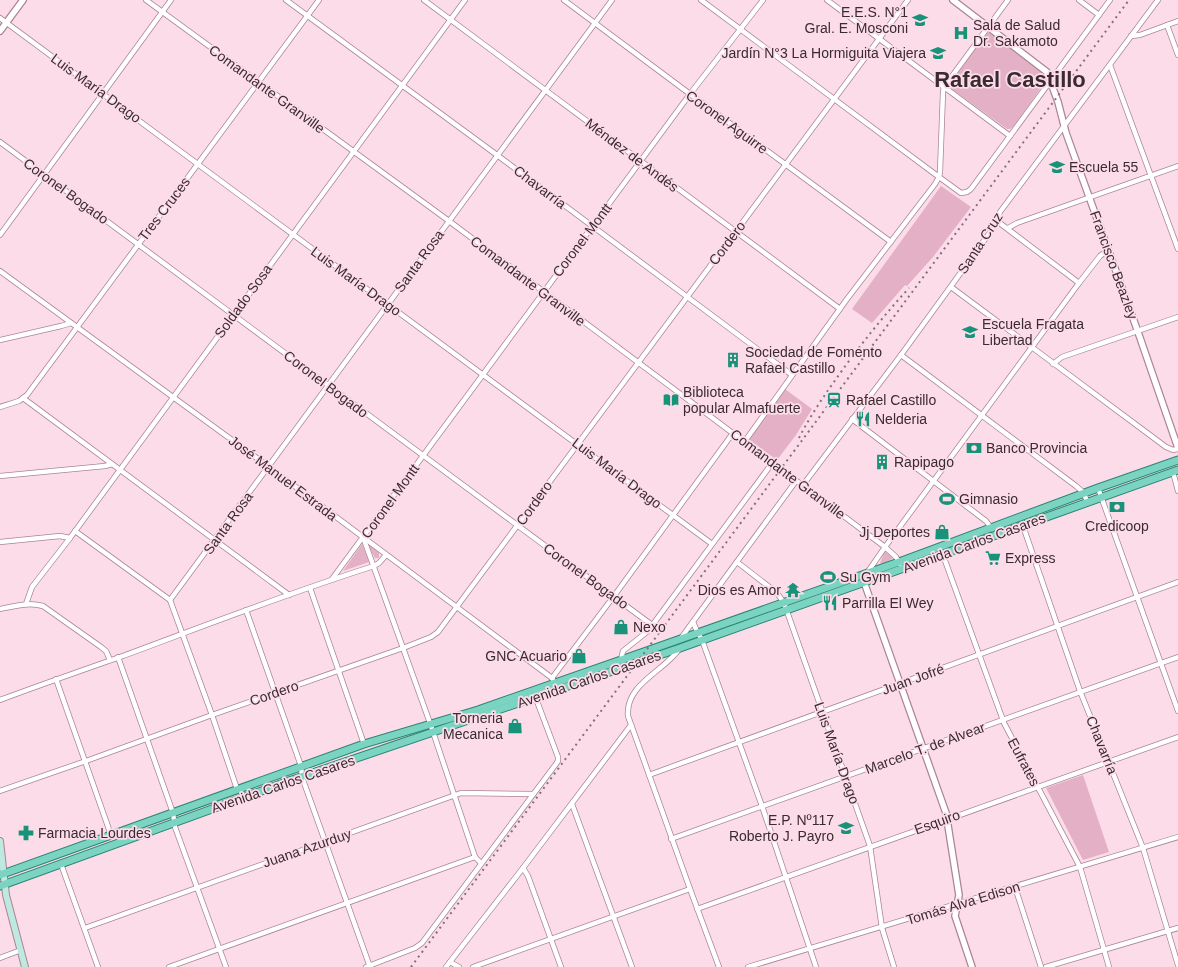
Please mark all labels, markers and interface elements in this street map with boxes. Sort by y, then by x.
place label: E.E.S. N°1 Gral. E. Mosconi [805,4,908,36]
school or university icon: E.E.S. N°1 Gral. E. Mosconi [911,11,929,29]
place label: Sala de Salud Dr. Sakamoto [973,17,1060,49]
hospital icon: Sala de Salud Dr. Sakamoto [952,24,970,42]
street label: Comandante Granville [206,42,328,137]
school or university icon: Jardín N°3 La Hormiguita Viajera [929,44,947,62]
place label: Jardín N°3 La Hormiguita Viajera [721,45,926,61]
street label: Luis María Drago [48,50,144,126]
district label: Rafael Castillo [934,67,1086,92]
street label: Coronel Aguirre [683,87,771,157]
street label: Méndez de Andés [582,115,682,195]
street label: Coronel Bogado [20,155,112,227]
school or university icon: Escuela 55 [1048,158,1066,176]
place label: Escuela 55 [1069,159,1138,175]
street label: Chavarría [511,162,570,212]
street label: Tres Cruces [135,174,193,244]
street label: Coronel Montt [549,200,615,280]
street label: Santa Cruz [954,209,1006,277]
street label: Francisco Beazley [1087,209,1141,321]
street label: Cordero [705,218,749,268]
street label: Santa Rosa [391,227,447,295]
street label: Comandante Granville [468,233,589,329]
street label: Luis María Drago [308,243,404,319]
street label: Soldado Sosa [211,261,275,341]
place label: Escuela Fragata Libertad [982,316,1084,348]
school or university icon: Escuela Fragata Libertad [961,323,979,341]
place label: Sociedad de Fomento Rafael Castillo [745,344,882,376]
street label: Coronel Bogado [281,347,371,421]
building icon: Sociedad de Fomento Rafael Castillo [724,351,742,369]
place label: Biblioteca popular Almafuerte [683,384,801,416]
library icon: Biblioteca popular Almafuerte [662,391,680,409]
station icon: Rafael Castillo [825,391,843,409]
place label: Rafael Castillo [846,392,936,408]
restaurant icon: Nelderia [854,410,872,428]
place label: Nelderia [875,411,927,427]
street label: Comandante Granville [728,426,849,522]
street label: José Manuel Estrada [226,432,340,524]
street label: Luis María Drago [569,434,665,512]
bank icon: Banco Provincia [965,439,983,457]
place label: Banco Provincia [986,440,1087,456]
building icon: Rapipago [873,453,891,471]
place label: Rapipago [894,454,954,470]
street label: Coronel Montt [358,461,422,541]
street label: Cordero [513,478,555,528]
street label: Santa Rosa [200,489,256,557]
sports icon: Gimnasio [938,490,956,508]
place label: Gimnasio [959,491,1018,507]
bank icon: Credicoop [1108,498,1126,516]
street label: Avenida Carlos Casares [900,510,1048,576]
place label: Credicoop [1085,518,1149,534]
shop icon: Jj Deportes [933,523,951,541]
place label: Jj Deportes [859,524,930,540]
street label: Coronel Bogado [540,540,632,612]
supermarket icon: Express [984,549,1002,567]
place label: Express [1005,550,1056,566]
sports icon: Su Gym [819,568,837,586]
place label: Su Gym [840,569,891,585]
temple icon: Dios es Amor [784,581,802,599]
place label: Dios es Amor [698,582,781,598]
restaurant icon: Parrilla El Wey [821,594,839,612]
place label: Parrilla El Wey [842,595,934,611]
shop icon: Nexo [612,618,630,636]
place label: Nexo [633,619,666,635]
street label: Avenida Carlos Casares [515,647,663,711]
shop icon: GNC Acuario [570,647,588,665]
place label: GNC Acuario [485,648,567,664]
street label: Juan Jofré [880,660,947,698]
street label: Cordero [247,677,301,709]
street label: Luis María Drago [811,700,863,806]
place label: Torneria Mecanica [443,710,503,742]
street label: Chavarría [1083,714,1121,777]
shop icon: Torneria Mecanica [506,717,524,735]
street label: Marcelo T. de Alvear [863,719,988,777]
street label: Eufrates [1005,735,1043,789]
street label: Avenida Carlos Casares [209,752,357,816]
street label: Esquiro [912,806,962,838]
place label: E.P. Nº117 Roberto J. Payro [729,812,834,844]
school or university icon: E.P. Nº117 Roberto J. Payro [837,819,855,837]
pharmacy icon: Farmacia Lourdes [17,824,35,842]
place label: Farmacia Lourdes [38,825,151,841]
street label: Juana Azurduy [261,825,353,871]
street label: Tomás Alva Edison [904,878,1022,928]

